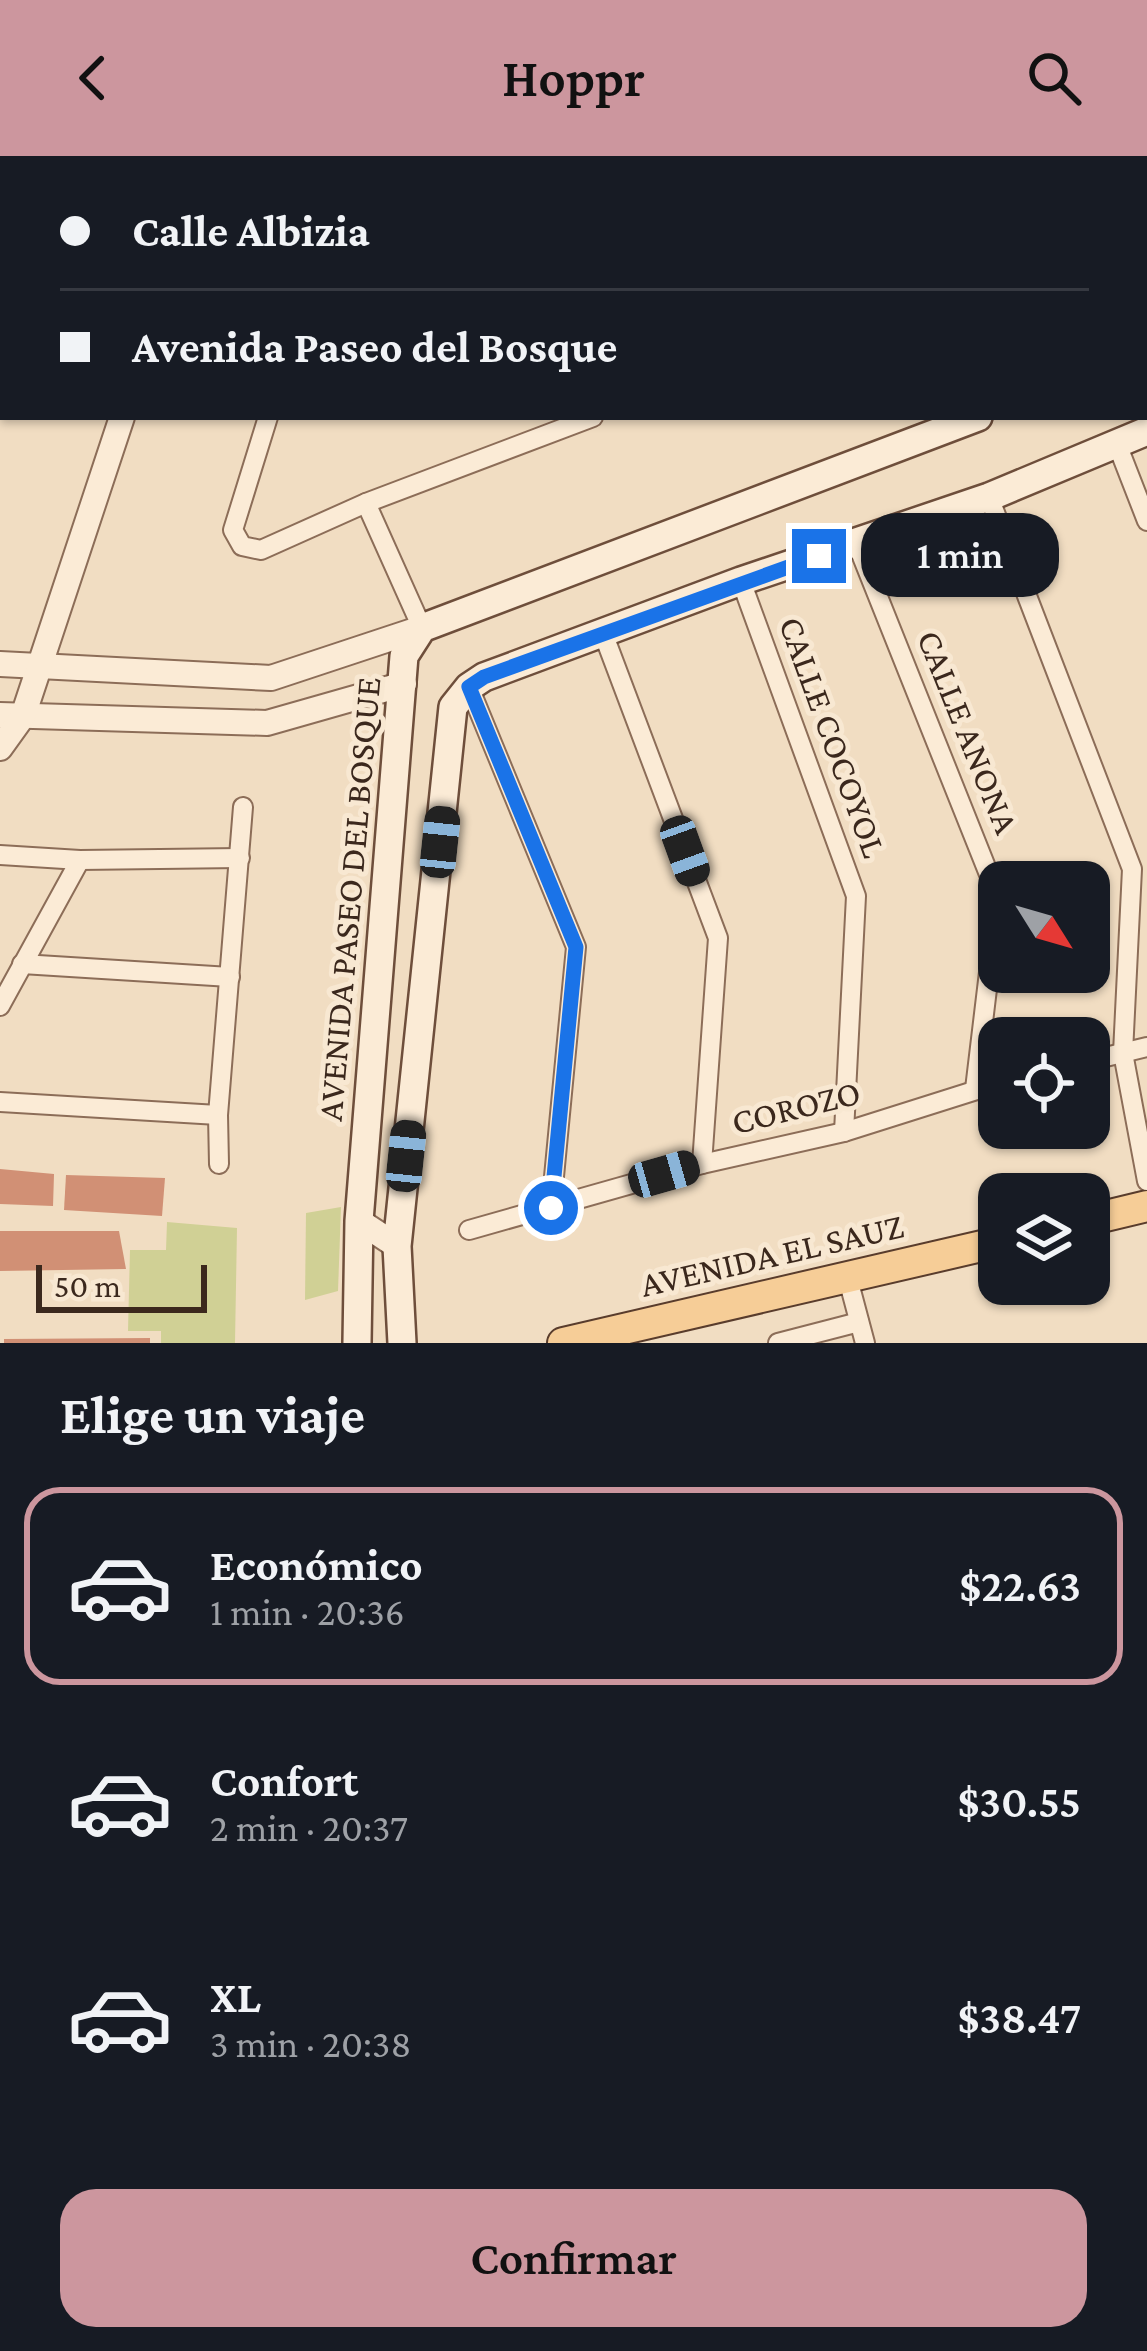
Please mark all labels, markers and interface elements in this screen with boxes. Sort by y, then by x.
icon: back [60,45,126,111]
icon: search [1021,45,1087,111]
text: Hoppr [502,48,645,108]
text: Calle Albizia [132,206,370,256]
text: Avenida Paseo del Bosque [132,322,617,372]
callout: 1 min [861,514,1059,598]
route end [792,529,846,583]
text: 1 min [917,533,1003,576]
street label: CALLE COCOYOL [771,611,895,863]
street label: CALLE ANONA [909,624,1027,840]
street label: AVENIDA PASEO DEL BOSQUE [310,675,388,1123]
car [418,804,462,880]
car [656,811,714,891]
north arrow [978,861,1110,993]
map controls [978,861,1110,1305]
button: locate [978,1017,1110,1149]
street label: COROZO [728,1072,864,1142]
car [384,1118,428,1194]
car [624,1147,704,1201]
button: layers [978,1173,1110,1305]
route start [524,1181,578,1235]
street label: AVENIDA EL SAUZ [637,1205,907,1305]
scale bar [36,1259,207,1312]
text: 50 m [54,1267,121,1304]
text: Elige un viaje [60,1385,365,1445]
icon: car [66,1532,174,1640]
text: Económico [210,1540,423,1590]
text: $22.63 [959,1561,1081,1611]
text: 1 min · 20:36 [210,1590,405,1633]
icon: car [66,1748,174,1856]
text: Confort [210,1756,358,1806]
text: $30.55 [957,1777,1081,1827]
text: 2 min · 20:37 [210,1806,408,1849]
icon: car [66,1964,174,2072]
text: XL [210,1972,261,2022]
text: $38.47 [957,1993,1081,2043]
text: 3 min · 20:38 [210,2022,411,2065]
button: Confirmar [60,2189,1087,2327]

